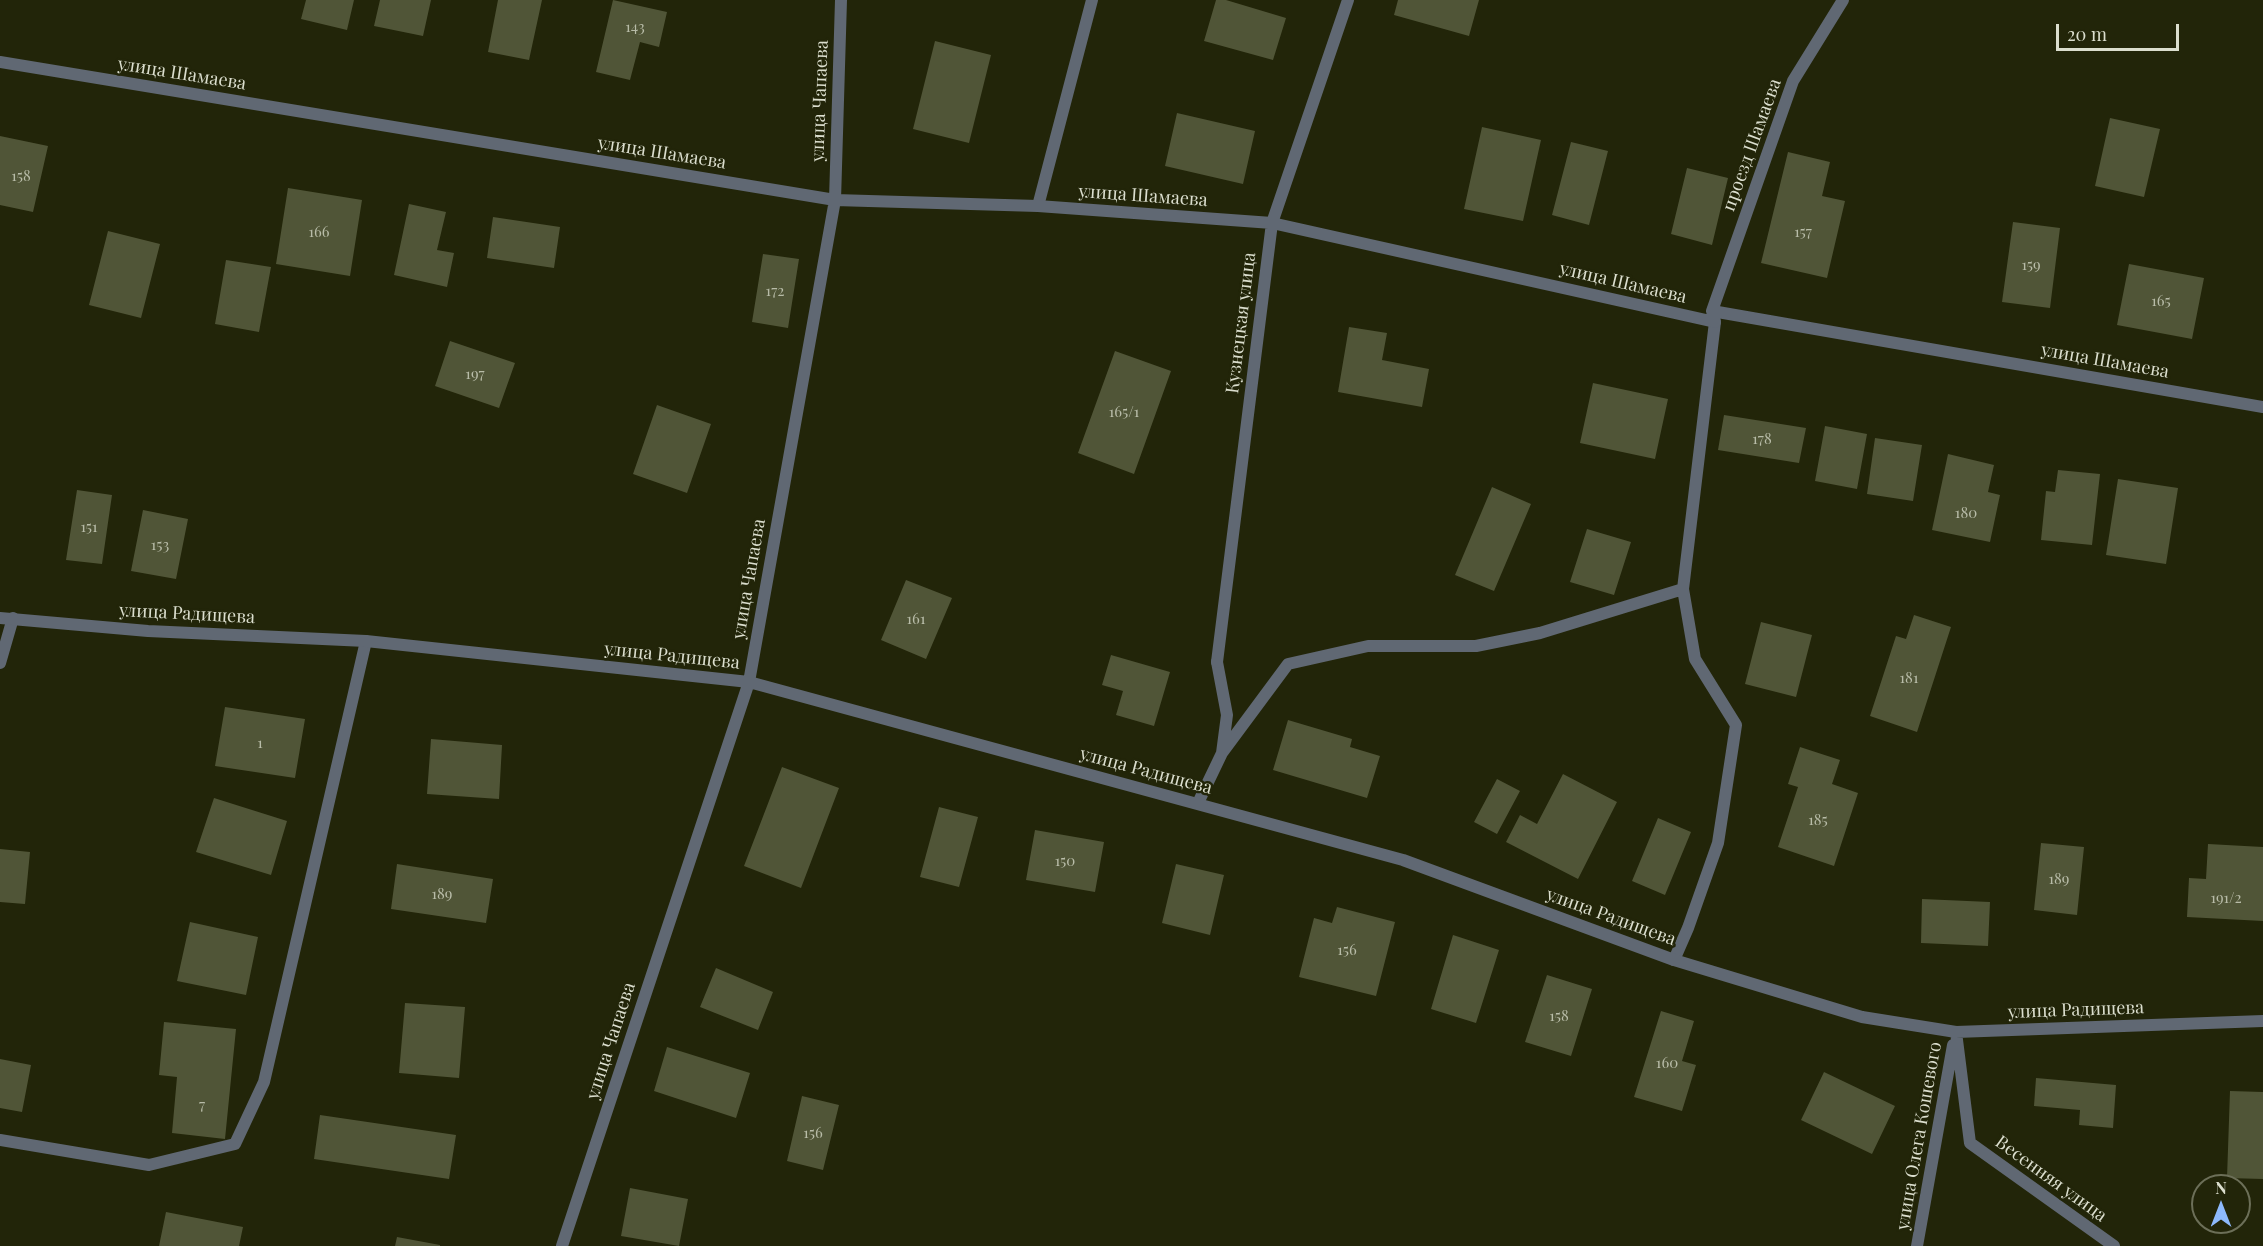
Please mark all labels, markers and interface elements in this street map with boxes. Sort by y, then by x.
scale bar [2059,12,2182,50]
house number: 143 [625,18,645,36]
text: 20 m [2067,22,2107,46]
street label: улица Чапаева [807,40,833,162]
street label: улица Шамаева [116,53,248,95]
street label: проезд Шамаева [1718,76,1786,214]
street label: улица Шамаева [596,132,728,174]
house number: 158 [11,167,31,185]
street label: улица Шамаева [1078,181,1208,211]
house number: 166 [308,223,330,241]
house number: 157 [1794,223,1812,241]
street label: Кузнецкая улица [1222,251,1260,395]
house number: 159 [2021,256,2041,274]
street label: улица Шамаева [1557,258,1689,308]
house number: 172 [766,282,784,300]
house number: 165 [2151,292,2171,310]
street label: улица Шамаева [2039,339,2171,383]
house number: 197 [465,365,485,383]
house number: 165/1 [1109,403,1139,421]
house number: 178 [1752,430,1772,448]
house number: 180 [1955,504,1977,522]
street label: улица Чапаева [728,517,770,641]
house number: 151 [80,518,98,536]
house number: 153 [151,536,169,554]
street label: улица Радищева [118,600,256,628]
house number: 161 [907,610,925,628]
street label: улица Радищева [603,638,741,674]
house number: 181 [1900,669,1918,687]
house number: 1 [257,734,263,752]
street label: улица Радищева [1077,743,1215,799]
house number: 185 [1808,811,1828,829]
house number: 150 [1055,852,1075,870]
house number: 189 [2049,870,2069,888]
street label: улица Радищева [1543,884,1679,950]
house number: 189 [432,885,452,903]
house number: 191/2 [2210,889,2242,907]
house number: 156 [1337,941,1357,959]
street label: улица Чапаева [582,980,640,1102]
street label: улица Радищева [2008,997,2144,1023]
house number: 158 [1549,1007,1569,1025]
street label: улица Олега Кошевого [1892,1040,1946,1232]
house number: 160 [1656,1054,1678,1072]
house number: 7 [199,1096,205,1114]
house number: 156 [803,1124,823,1142]
street label: Весенняя улица [1991,1131,2111,1227]
north arrow [2191,1174,2251,1234]
text: N [2215,1177,2227,1198]

